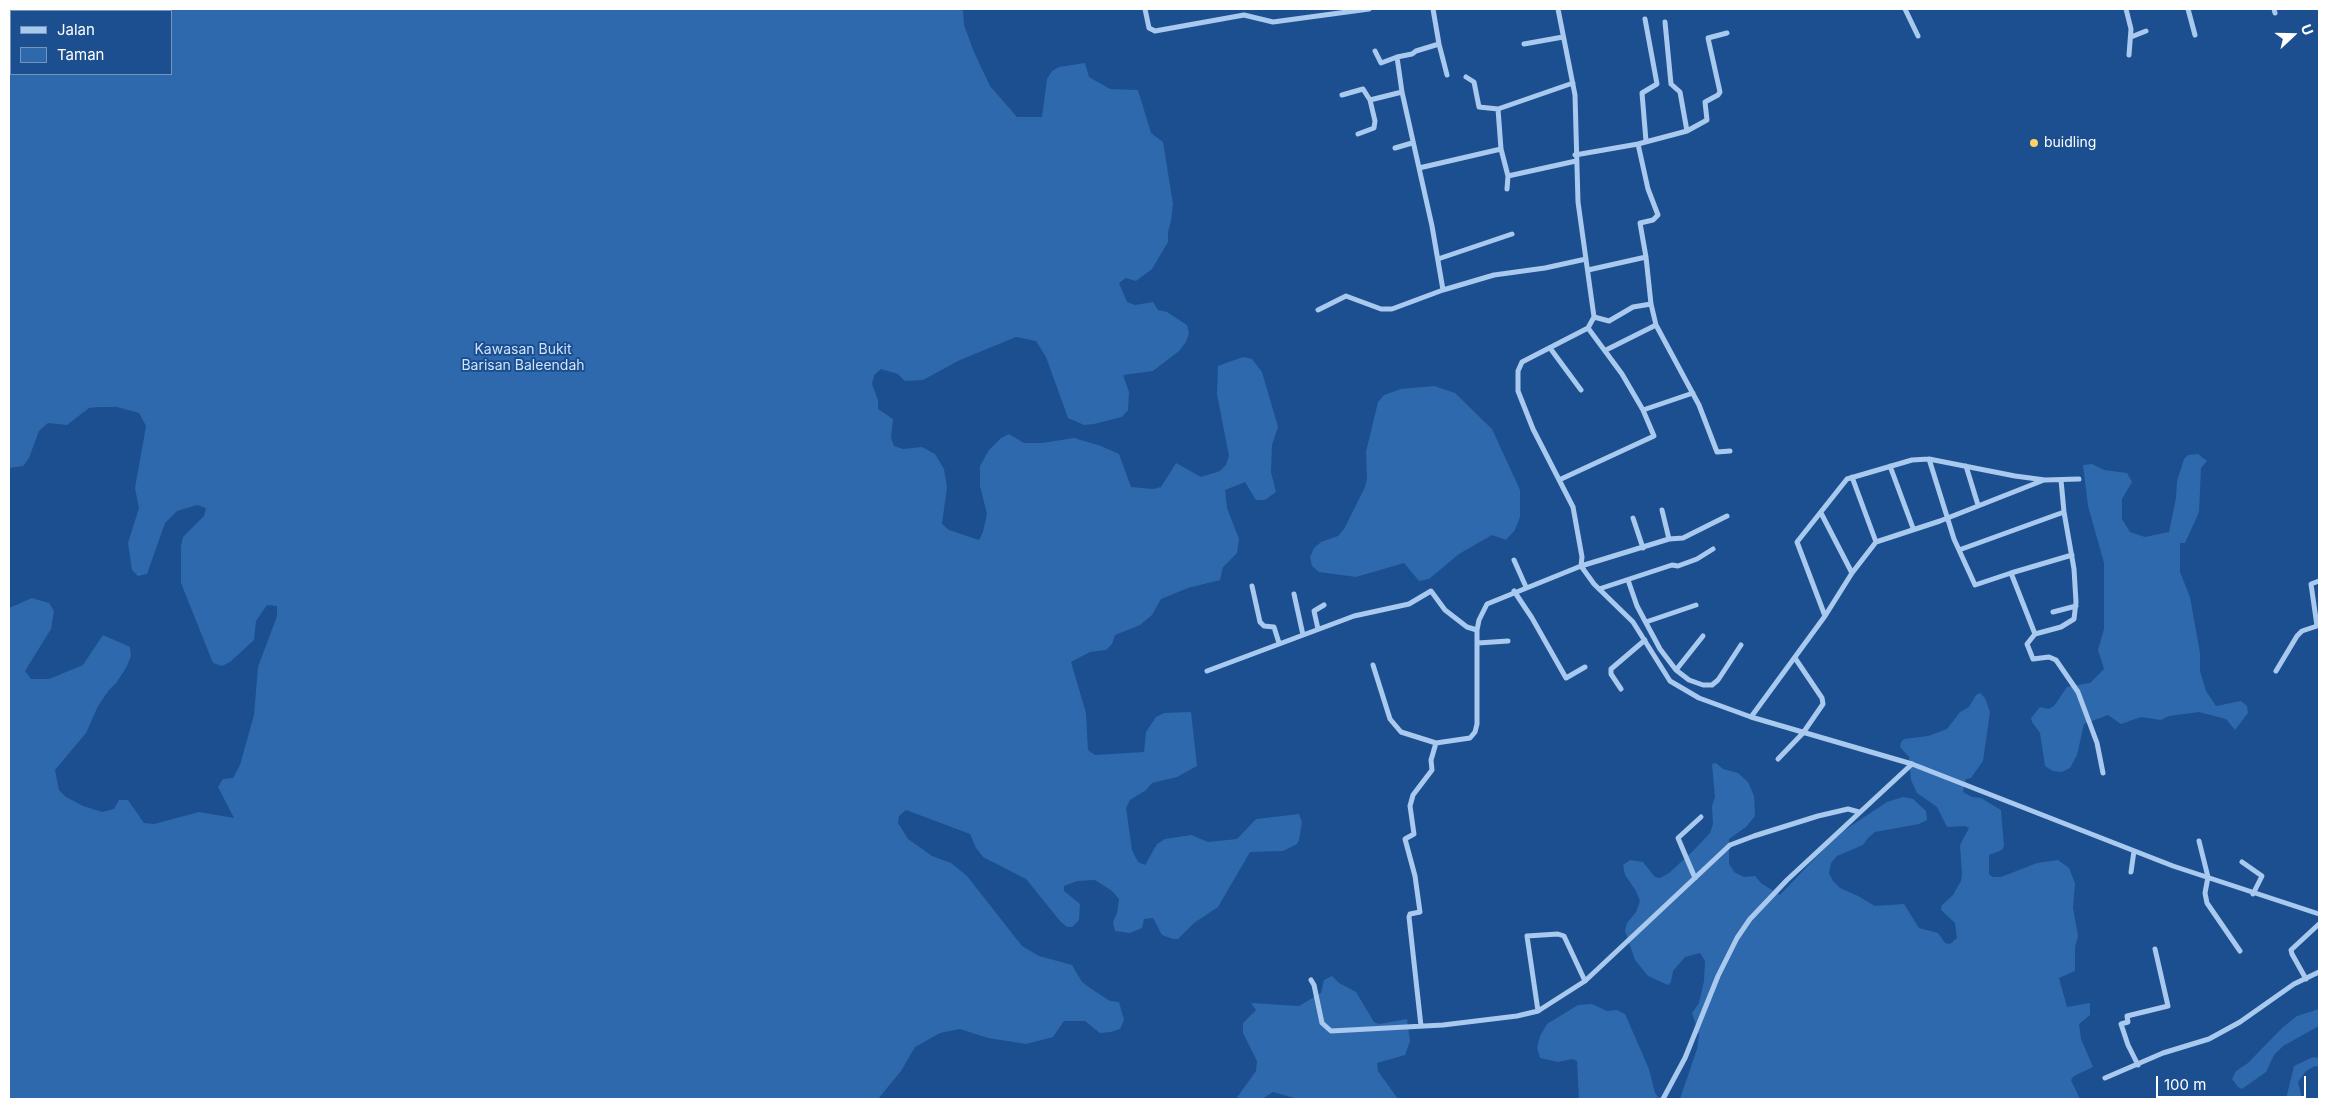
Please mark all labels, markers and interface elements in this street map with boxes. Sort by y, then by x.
legend [10,10,172,75]
north arrow [2268,10,2318,60]
text: Jalan [57,20,95,39]
text: U [2298,22,2317,37]
text: Taman [57,45,104,64]
place label: buidling [2044,135,2096,151]
marker: buidling [2028,137,2040,149]
park label: Kawasan Bukit Barisan Baleendah [461,342,585,374]
scale bar [2158,1066,2308,1098]
text: 100 m [2164,1075,2206,1094]

